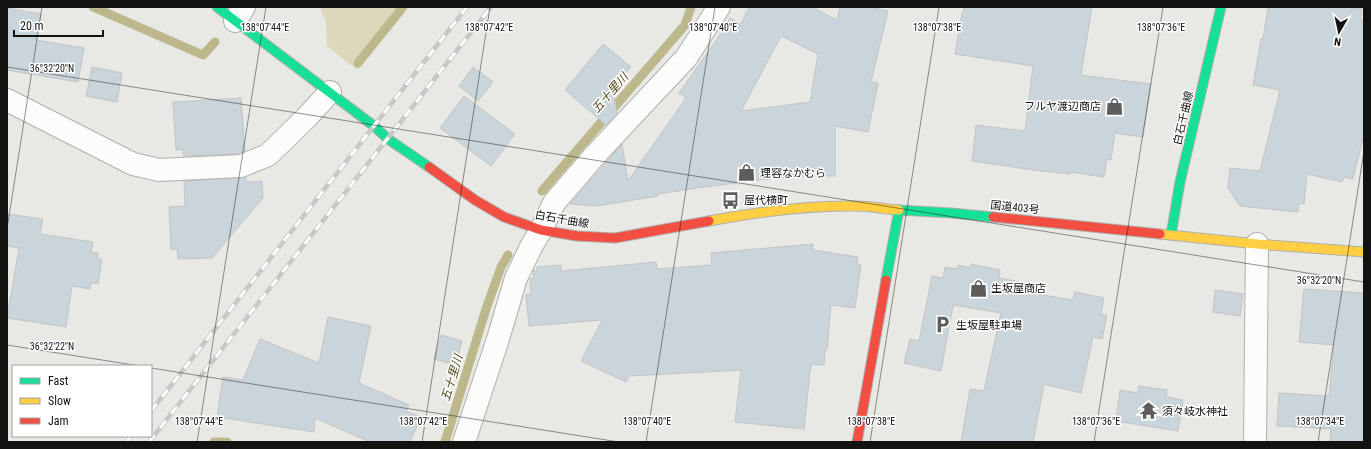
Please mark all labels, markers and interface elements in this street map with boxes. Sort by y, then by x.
scale bar [14,12,103,38]
north arrow [1319,12,1359,52]
text: 20 m [20,19,44,33]
text: 138°07'44"E [241,22,289,33]
text: 138°07'42"E [465,22,513,33]
text: 138°07'40"E [689,22,737,33]
text: 138°07'38"E [913,22,961,33]
text: 138°07'36"E [1137,22,1185,33]
text: N [1333,34,1342,48]
text: 36°32'20"N [30,63,74,74]
water label: 五十里川 [589,69,632,116]
street label: 白石千曲線 [1171,90,1196,146]
shop icon: フルヤ渡辺商店 [1104,96,1124,116]
place label: フルヤ渡辺商店 [1024,100,1101,113]
shop icon: 理容なかむら [737,163,757,183]
place label: 理容なかむら [760,167,826,180]
bus stop icon: 屋代横町 [721,190,741,210]
place label: 屋代横町 [744,194,788,207]
street label: 国道403号 [990,198,1040,217]
street label: 白石千曲線 [534,208,590,231]
text: 36°32'20"N [1297,275,1341,286]
shop icon: 生坂屋商店 [968,278,988,298]
place label: 生坂屋商店 [991,282,1046,295]
parking icon: 生坂屋駐車場 [933,315,953,335]
place label: 生坂屋駐車場 [956,319,1022,332]
text: 36°32'22"N [30,341,74,352]
water label: 五十里川 [438,351,466,403]
legend [12,365,152,437]
text: Fast [48,374,69,388]
text: Slow [48,394,71,408]
temple icon: 須々岐水神社 [1139,401,1159,421]
place label: 須々岐水神社 [1162,405,1228,418]
text: Jam [48,414,69,428]
text: 138°07'44"E [175,416,223,427]
text: 138°07'42"E [399,416,447,427]
text: 138°07'40"E [623,416,671,427]
text: 138°07'38"E [847,416,895,427]
text: 138°07'36"E [1072,416,1120,427]
text: 138°07'34"E [1296,416,1344,427]

